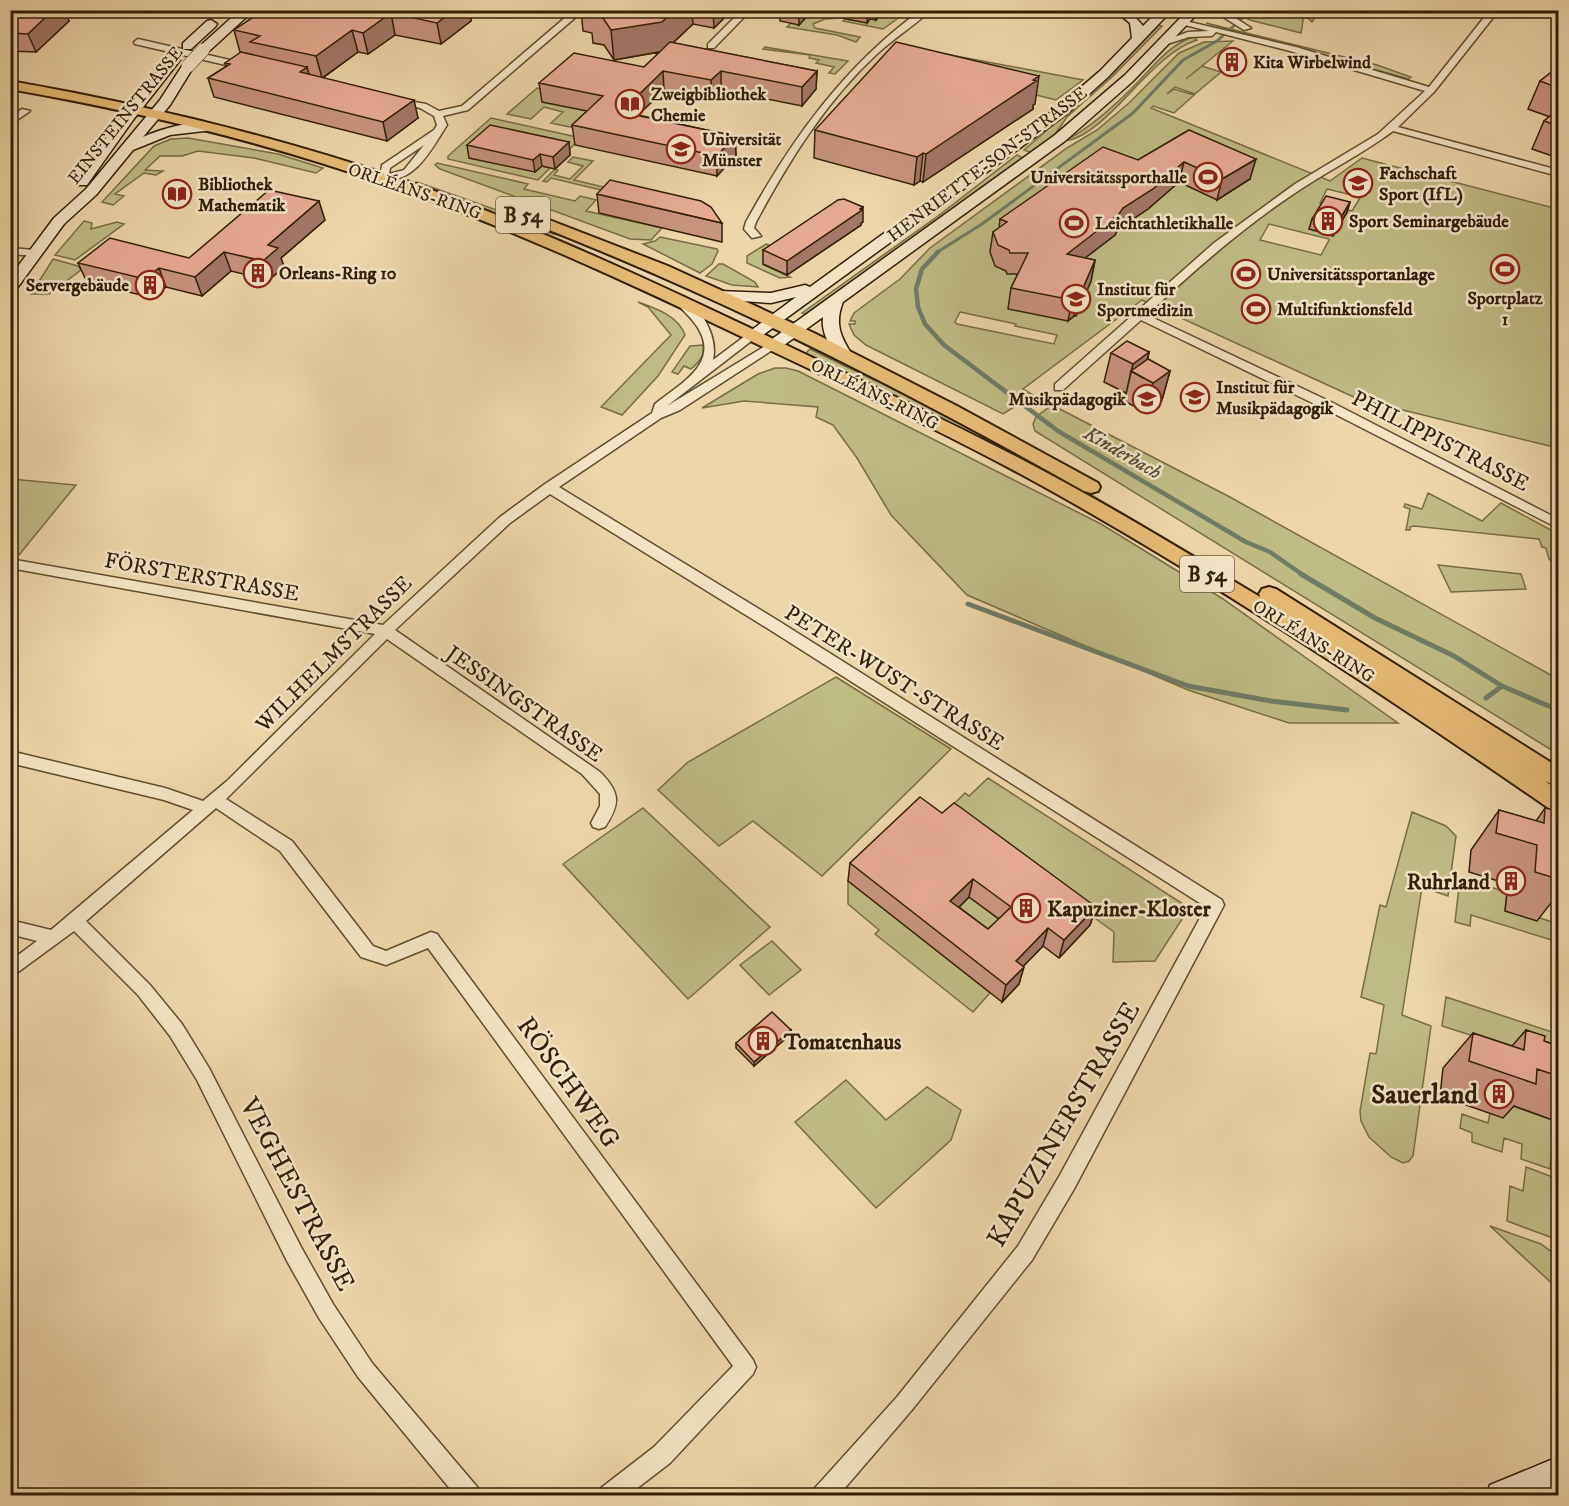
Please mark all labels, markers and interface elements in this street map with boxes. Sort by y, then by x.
street label: EINSTEINSTRASSE [63,42,188,189]
building icon: Kita Wirbelwind [1216,46,1248,78]
place label: Kita Wirbelwind [1253,52,1372,74]
street label: HENRIETTE-SON-STRASSE [883,82,1092,247]
place label: Zweigbibliothek Chemie [651,84,767,127]
library icon: Zweigbibliothek Chemie [614,88,646,120]
place label: Universität Münster [702,129,782,172]
school or university icon: Universität Münster [665,133,697,165]
street label: ORLÉANS-RING [345,159,485,225]
sports icon: Universitätssporthalle [1192,161,1224,193]
place label: Fachschaft Sport (IfL) [1379,163,1463,206]
place label: Universitätssporthalle [1030,167,1188,189]
school or university icon: Fachschaft Sport (IfL) [1342,167,1374,199]
place label: Bibliothek Mathematik [198,174,286,217]
library icon: Bibliothek Mathematik [161,178,193,210]
road number: B 54 [496,197,550,233]
building icon: Sport Seminargebäude [1312,205,1344,237]
sports icon: Leichtathletikhalle [1058,207,1090,239]
place label: Sport Seminargebäude [1349,211,1509,233]
place label: Leichtathletikhalle [1095,213,1234,235]
sports icon: Sportplatz 1 [1489,253,1521,285]
building icon: Orleans-Ring 10 [242,257,274,289]
sports icon: Universitätssportanlage [1230,258,1262,290]
place label: Orleans-Ring 10 [279,263,397,285]
place label: Universitätssportanlage [1267,264,1435,286]
building icon: Servergebäude [134,269,166,301]
place label: Servergebäude [26,275,130,297]
place label: Institut für Sportmedizin [1097,279,1194,322]
school or university icon: Institut für Sportmedizin [1060,283,1092,315]
place label: Sportplatz 1 [1467,288,1543,331]
sports icon: Multifunktionsfeld [1240,293,1272,325]
place label: Multifunktionsfeld [1277,299,1413,321]
street label: ORLÉANS-RING [807,354,943,436]
place label: Institut für Musikpädagogik [1216,377,1335,420]
school or university icon: Institut für Musikpädagogik [1179,381,1211,413]
school or university icon: Musikpädagogik [1131,383,1163,415]
street label: PHILIPPISTRASSE [1347,385,1533,498]
place label: Musikpädagogik [1008,389,1127,411]
water label: Kinderbach [1078,421,1166,486]
street label: FÖRSTERSTRASSE [102,547,301,608]
road number: B 54 [1180,556,1234,592]
street label: WILHELMSTRASSE [249,570,418,739]
street label: ORLÉANS-RING [1248,596,1379,688]
street label: PETER-WUST-STRASSE [779,600,1009,757]
street label: JESSINGSTRASSE [439,639,608,768]
building icon: Ruhrland [1495,865,1527,897]
place label: Ruhrland [1407,869,1491,896]
building icon: Kapuziner-Kloster [1010,892,1042,924]
place label: Kapuziner-Kloster [1047,896,1212,923]
street label: KAPUZINERSTRASSE [980,996,1148,1253]
street label: RÖSCHWEG [509,1010,627,1155]
building icon: Tomatenhaus [747,1025,779,1057]
place label: Tomatenhaus [783,1029,902,1056]
place label: Sauerland [1371,1078,1479,1112]
building icon: Sauerland [1483,1078,1515,1110]
street label: VEGHESTRASSE [231,1091,362,1297]

